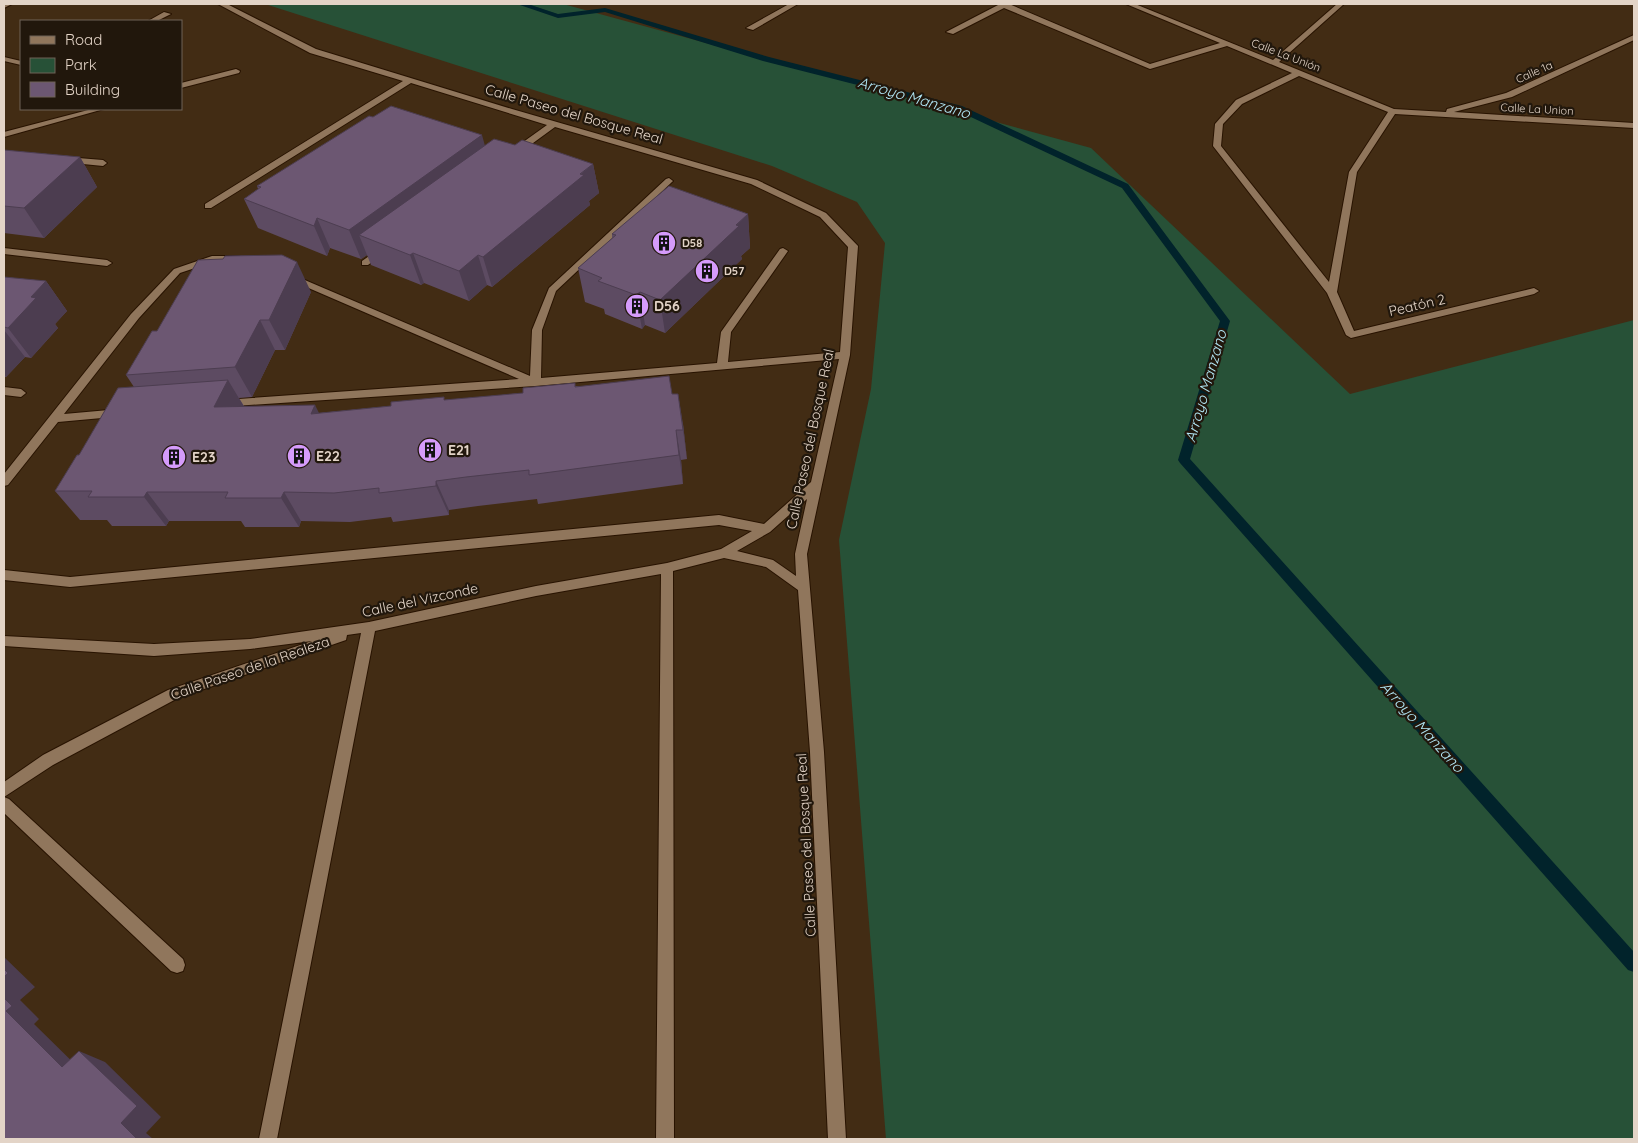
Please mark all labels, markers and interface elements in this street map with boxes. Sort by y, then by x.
legend [20,20,182,110]
text: Road [65,30,102,49]
street label: Calle La Unión [1249,35,1323,75]
text: Park [65,55,97,74]
street label: Calle 1a [1513,58,1555,86]
water label: Arroyo Manzano [856,72,973,123]
text: Building [65,80,120,99]
street label: Calle Paseo del Bosque Real [483,80,665,148]
street label: Calle La Union [1500,100,1574,118]
building icon: D58 [651,230,677,256]
place label: D58 [682,236,702,250]
building icon: D57 [694,258,720,284]
place label: D57 [724,264,744,278]
street label: Peatón 2 [1387,290,1447,320]
building icon: D56 [624,293,650,319]
place label: D56 [654,297,680,315]
water label: Arroyo Manzano [1180,327,1231,444]
street label: Calle Paseo del Bosque Real [782,347,838,531]
building icon: E21 [417,437,443,463]
place label: E21 [448,441,469,459]
building icon: E22 [286,443,312,469]
building icon: E23 [161,444,187,470]
place label: E22 [316,447,340,465]
place label: E23 [192,448,216,466]
street label: Calle del Vizconde [360,579,480,621]
street label: Calle Paseo de la Realeza [168,632,332,704]
water label: Arroyo Manzano [1377,677,1469,777]
street label: Calle Paseo del Bosque Real [792,753,820,937]

